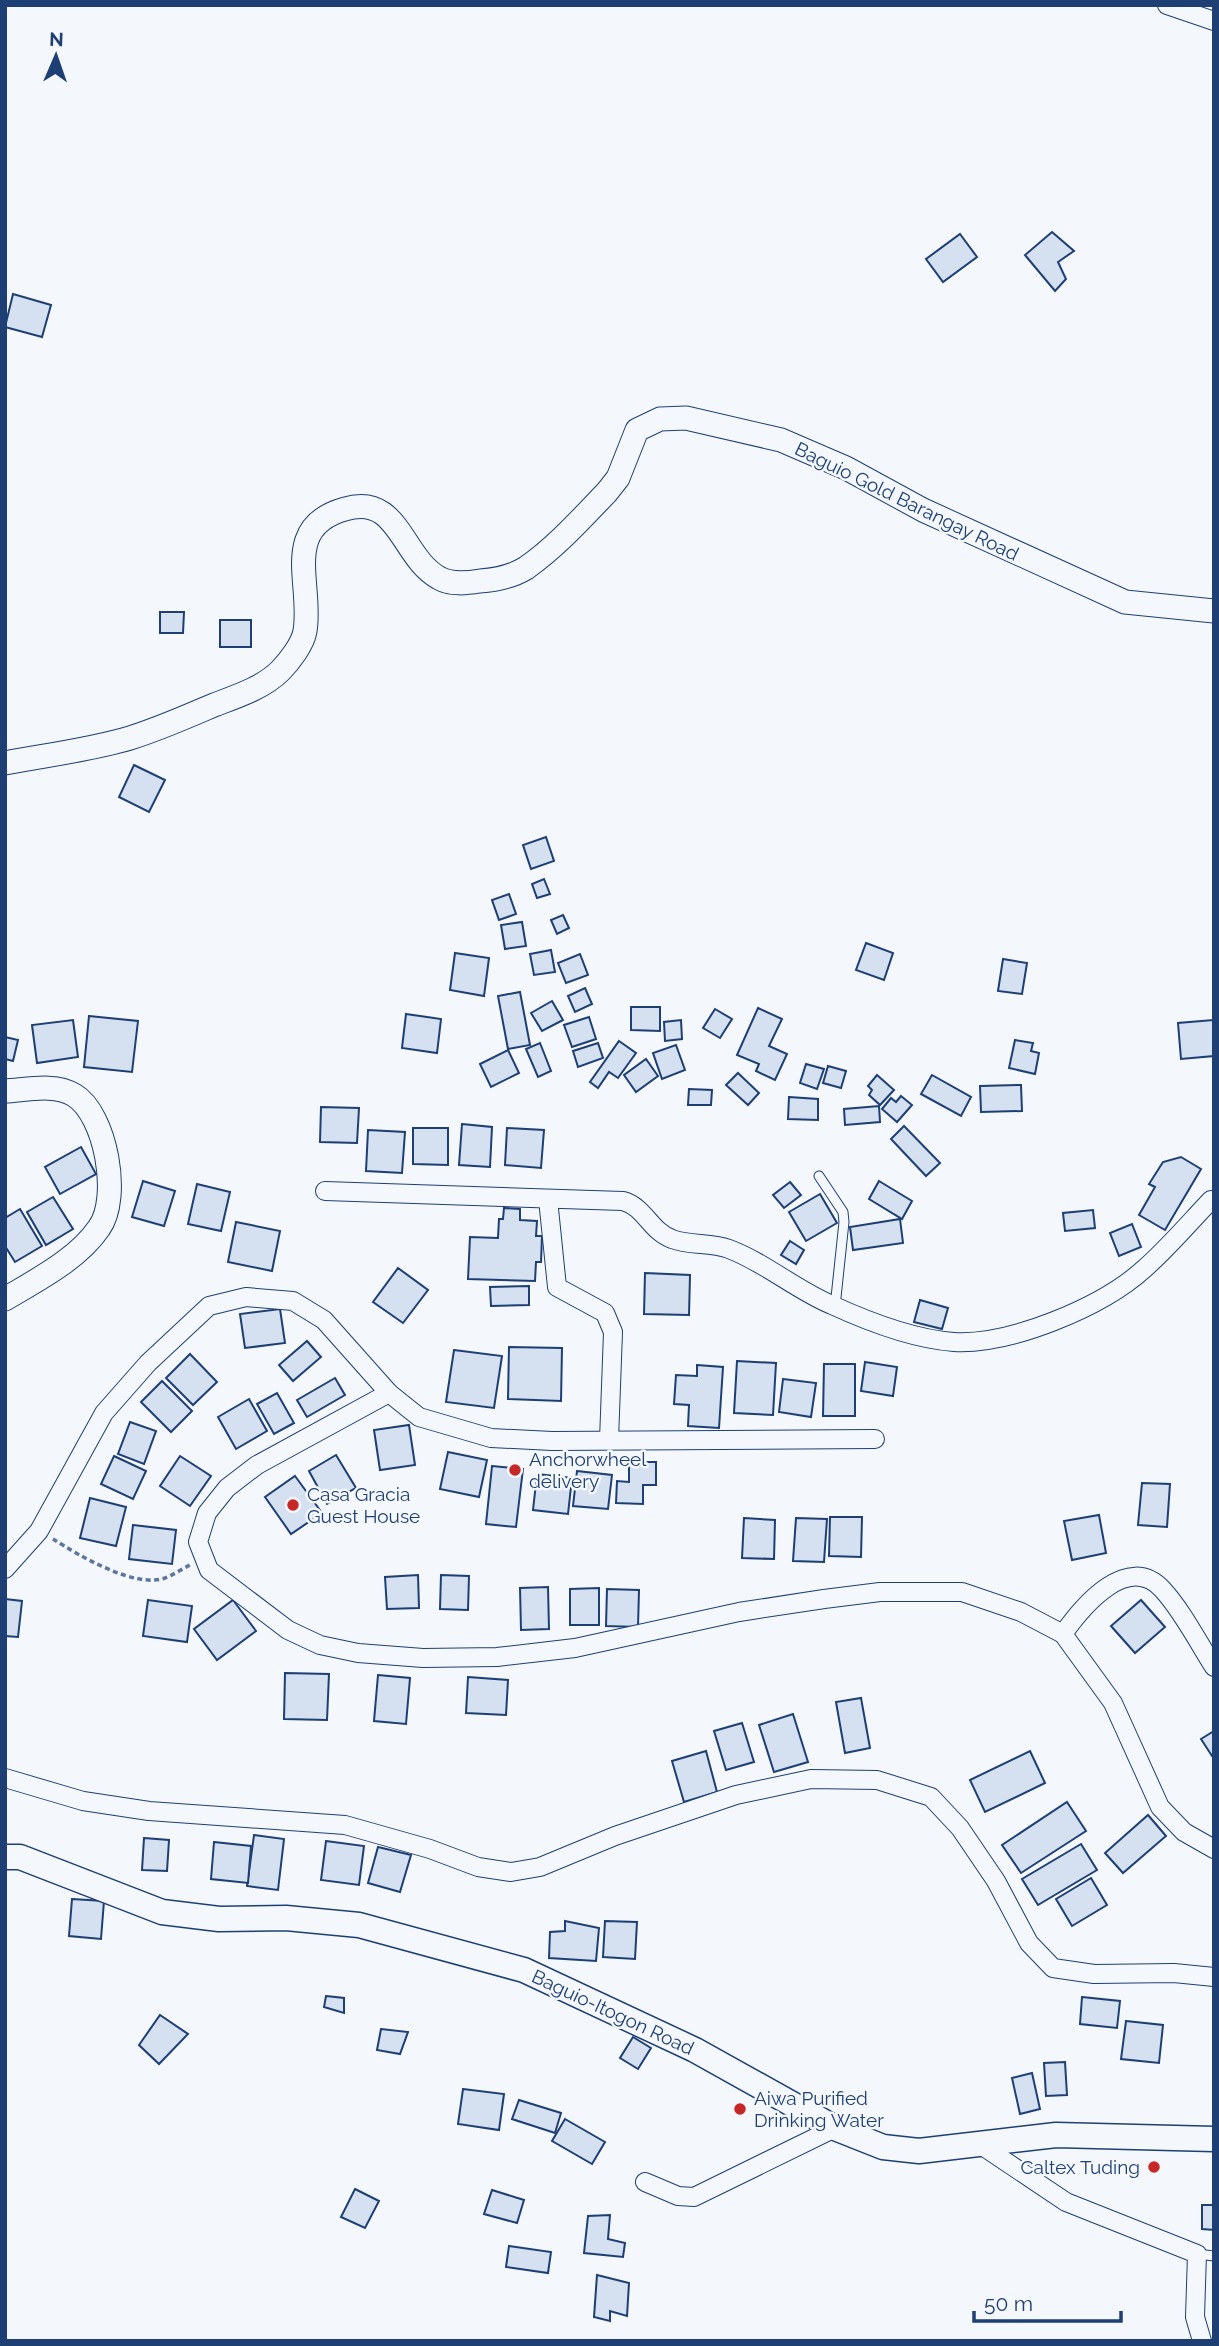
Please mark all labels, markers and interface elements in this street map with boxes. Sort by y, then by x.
north arrow [21,21,91,91]
text: N [49,28,64,50]
street label: Baguio Gold Barangay Road [792,437,1022,565]
place label: Anchorwheel delivery [529,1448,647,1492]
marker: Anchorwheel delivery [507,1462,523,1478]
place label: Casa Gracia Guest House [307,1483,420,1527]
marker: Casa Gracia Guest House [285,1497,301,1513]
street label: Baguio-Itogon Road [529,1965,697,2059]
place label: Aiwa Purified Drinking Water [754,2087,884,2131]
marker: Aiwa Purified Drinking Water [732,2101,748,2117]
place label: Caltex Tuding [1021,2156,1140,2178]
marker: Caltex Tuding [1146,2159,1162,2175]
scale bar [974,2280,1121,2324]
text: 50 m [984,2291,1033,2316]

